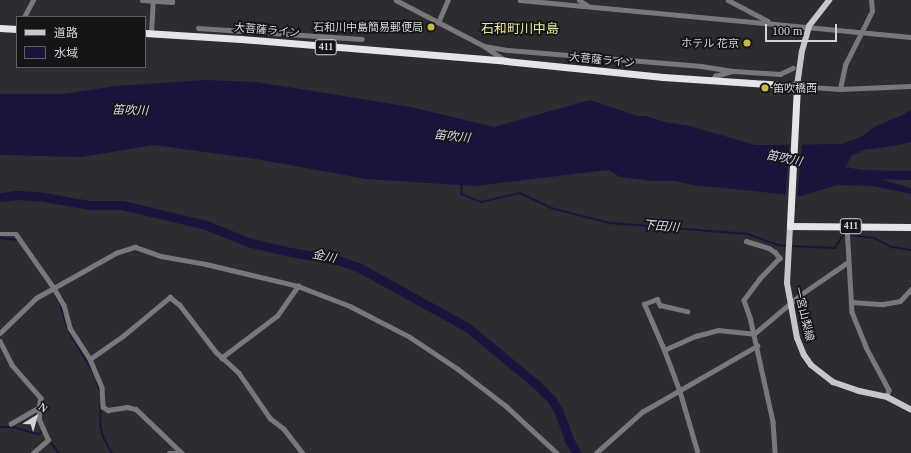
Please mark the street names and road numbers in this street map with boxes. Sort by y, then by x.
street label: 大菩薩ライン [234,21,300,39]
road number: 411 [314,39,338,55]
street label: 大菩薩ライン [568,50,636,70]
road number: 411 [839,218,863,234]
street label: 一宮山梨線 [791,286,817,342]

